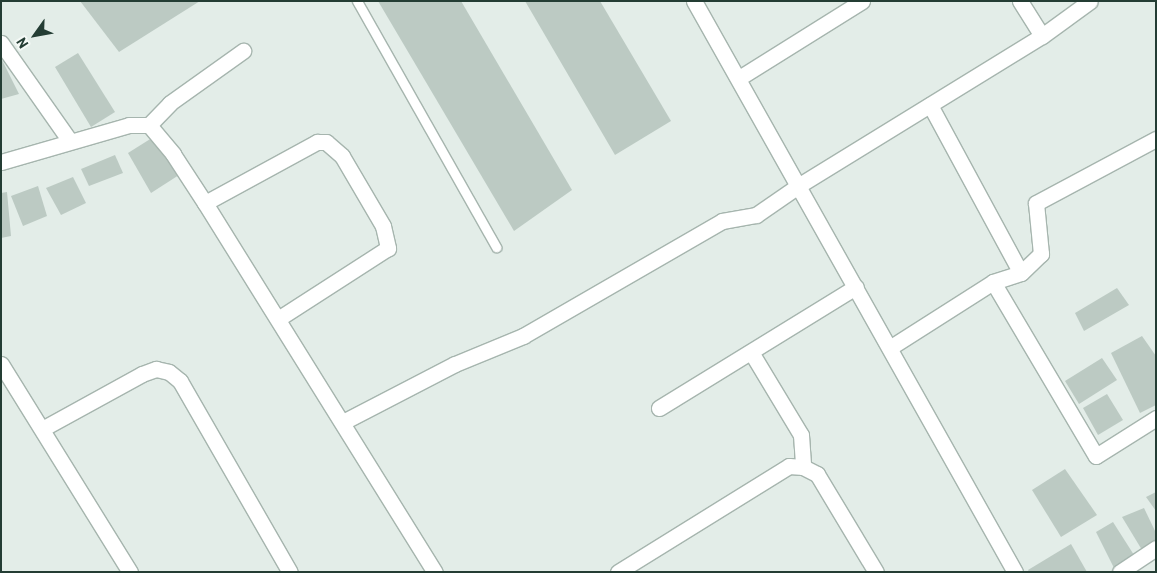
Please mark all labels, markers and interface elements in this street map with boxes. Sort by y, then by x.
north arrow [10,10,60,60]
text: N [12,35,32,52]

